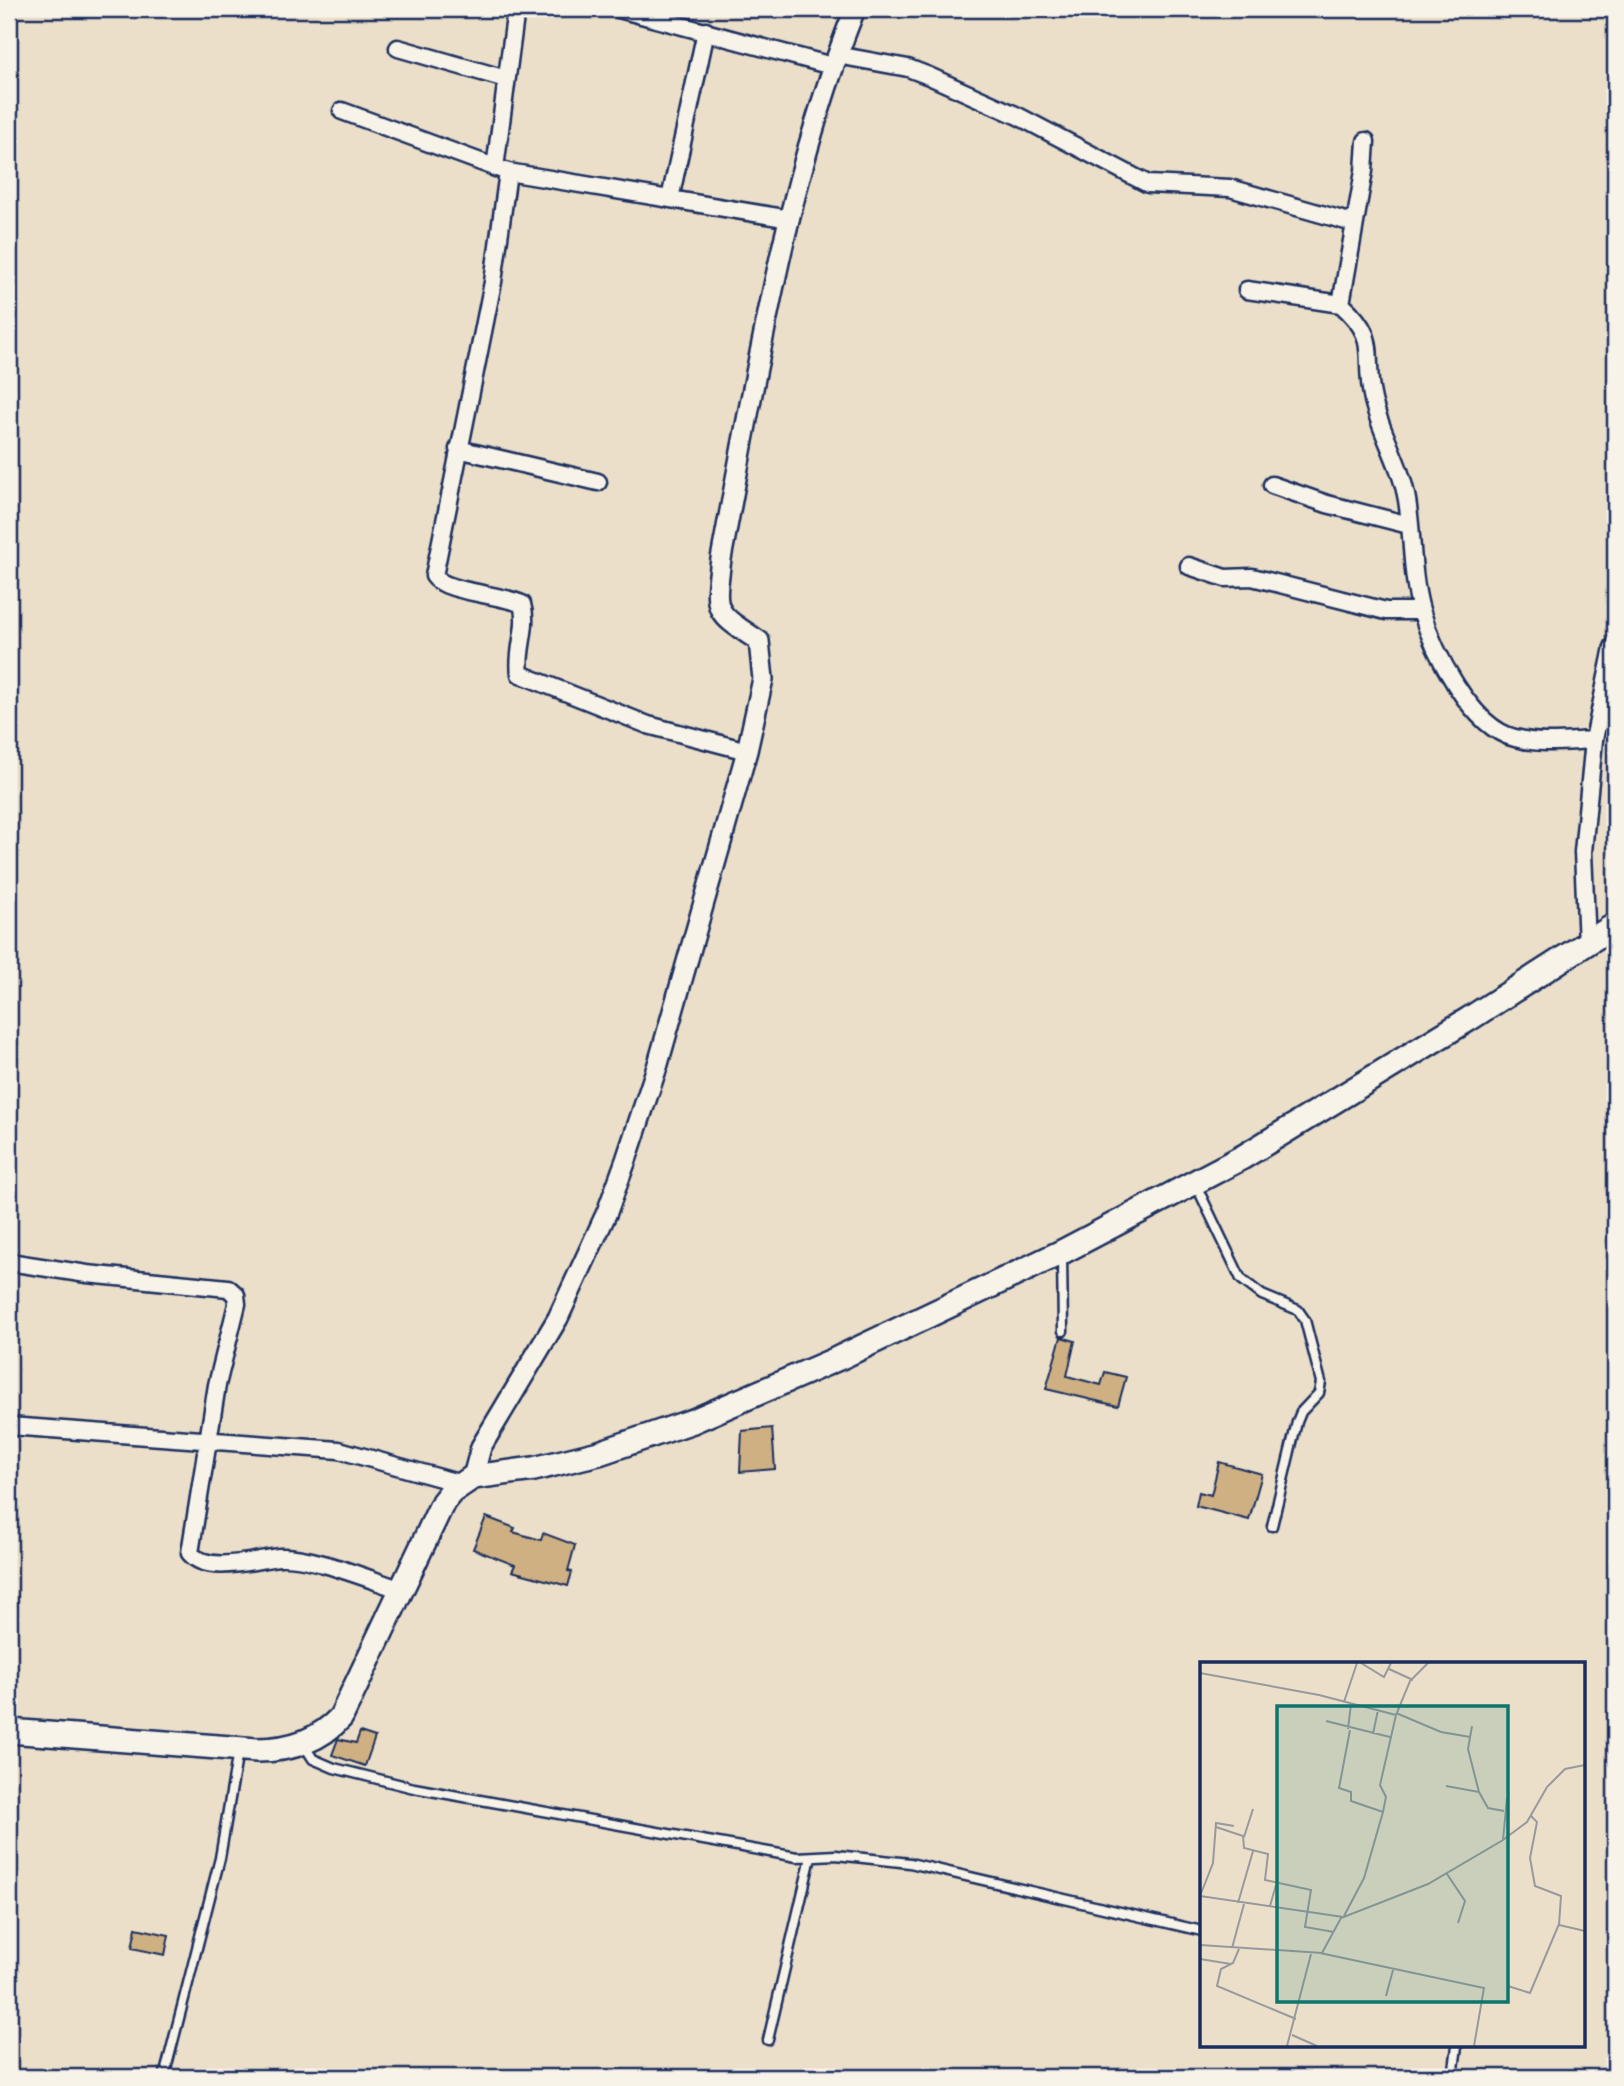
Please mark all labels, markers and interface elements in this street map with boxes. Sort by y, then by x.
inset map [1200,1662,1586,2048]

